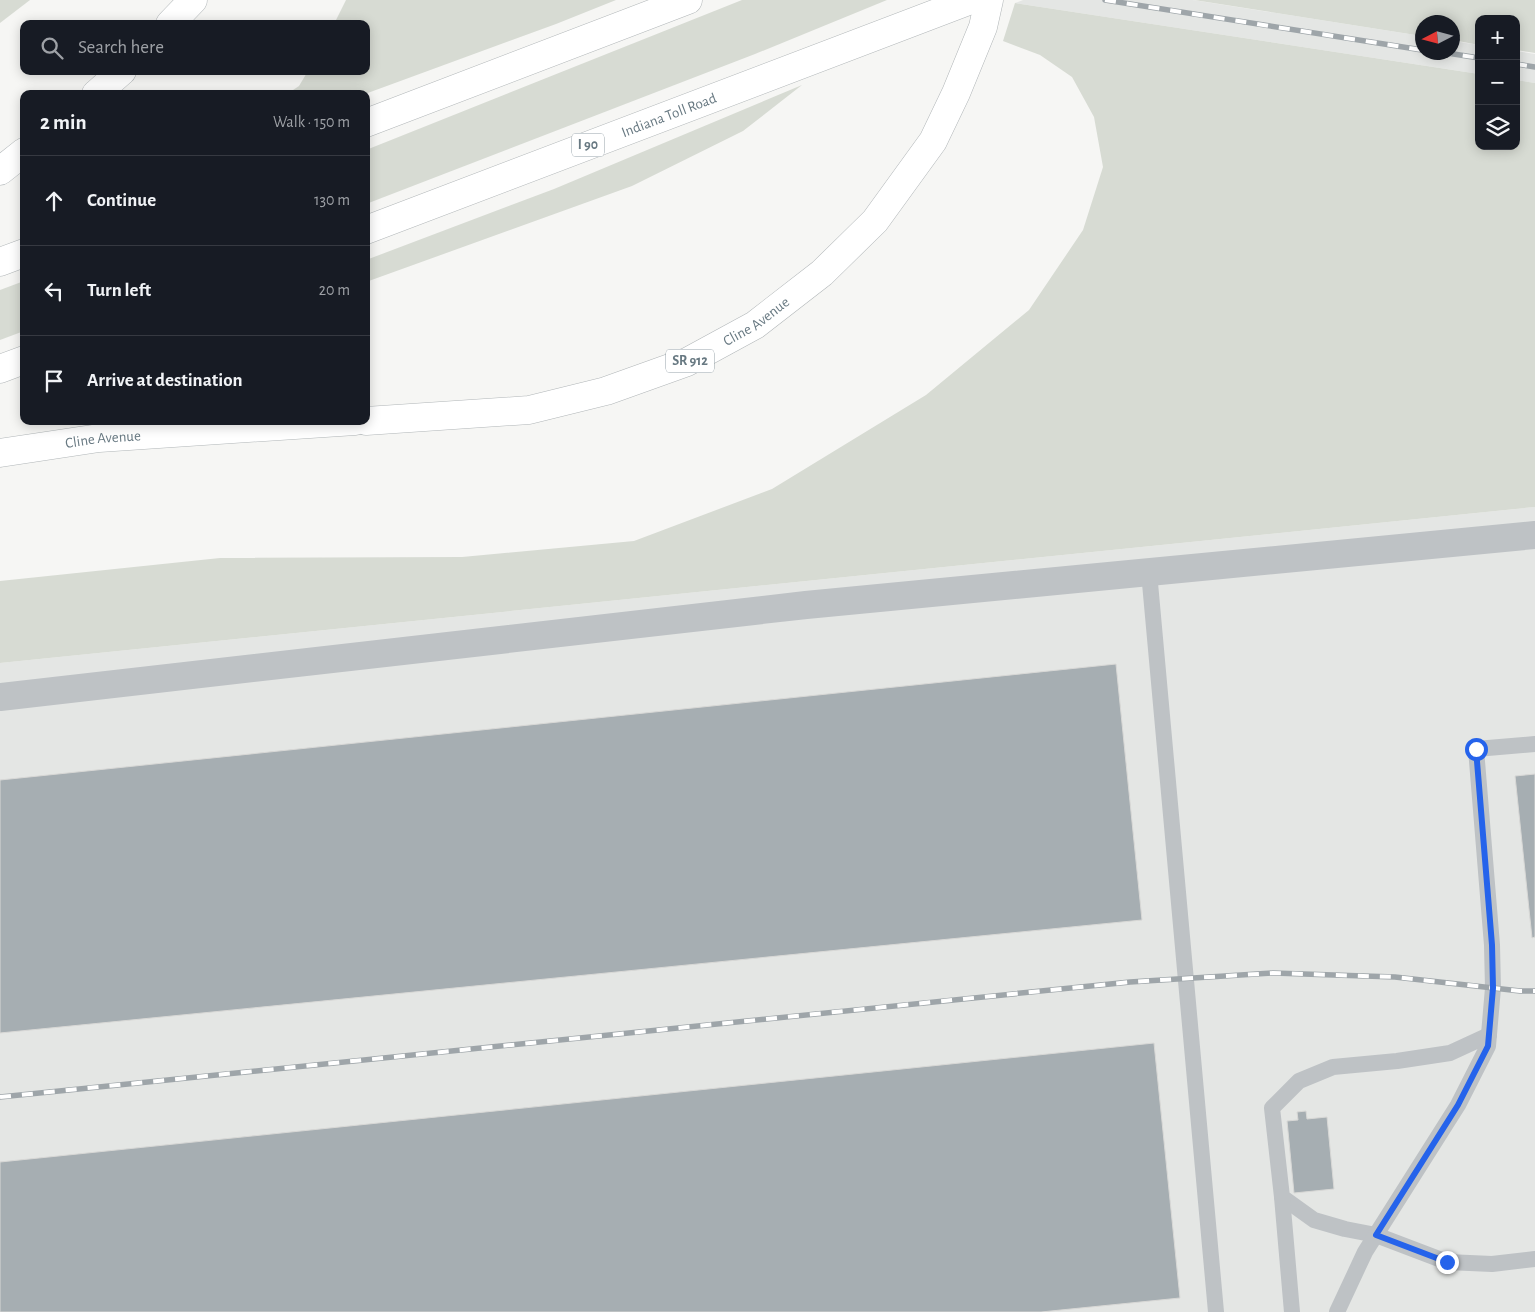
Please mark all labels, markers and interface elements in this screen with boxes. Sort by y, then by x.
north arrow [1415,15,1460,60]
map controls [1475,15,1520,150]
button: + [1475,15,1520,60]
search box [20,20,370,75]
icon: search [38,34,66,62]
text: Search here [78,38,164,57]
button: − [1475,60,1520,105]
street label: Indiana Toll Road [619,90,719,140]
button: layers [1475,105,1520,150]
text: 2 min [40,112,87,133]
text: Walk · 150 m [273,114,350,130]
road number: I 90 [572,134,604,156]
icon: ahead [40,187,68,215]
text: Continue [87,191,156,210]
text: 130 m [314,192,350,208]
icon: left [40,277,68,305]
text: Turn left [87,281,151,300]
text: 20 m [319,282,350,298]
street label: Cline Avenue [721,294,792,348]
road number: SR 912 [666,350,714,372]
icon: arrive [40,367,68,395]
text: Arrive at destination [87,371,243,390]
street label: Cline Avenue [64,428,141,451]
route start [1465,738,1488,761]
route end [1436,1251,1459,1274]

